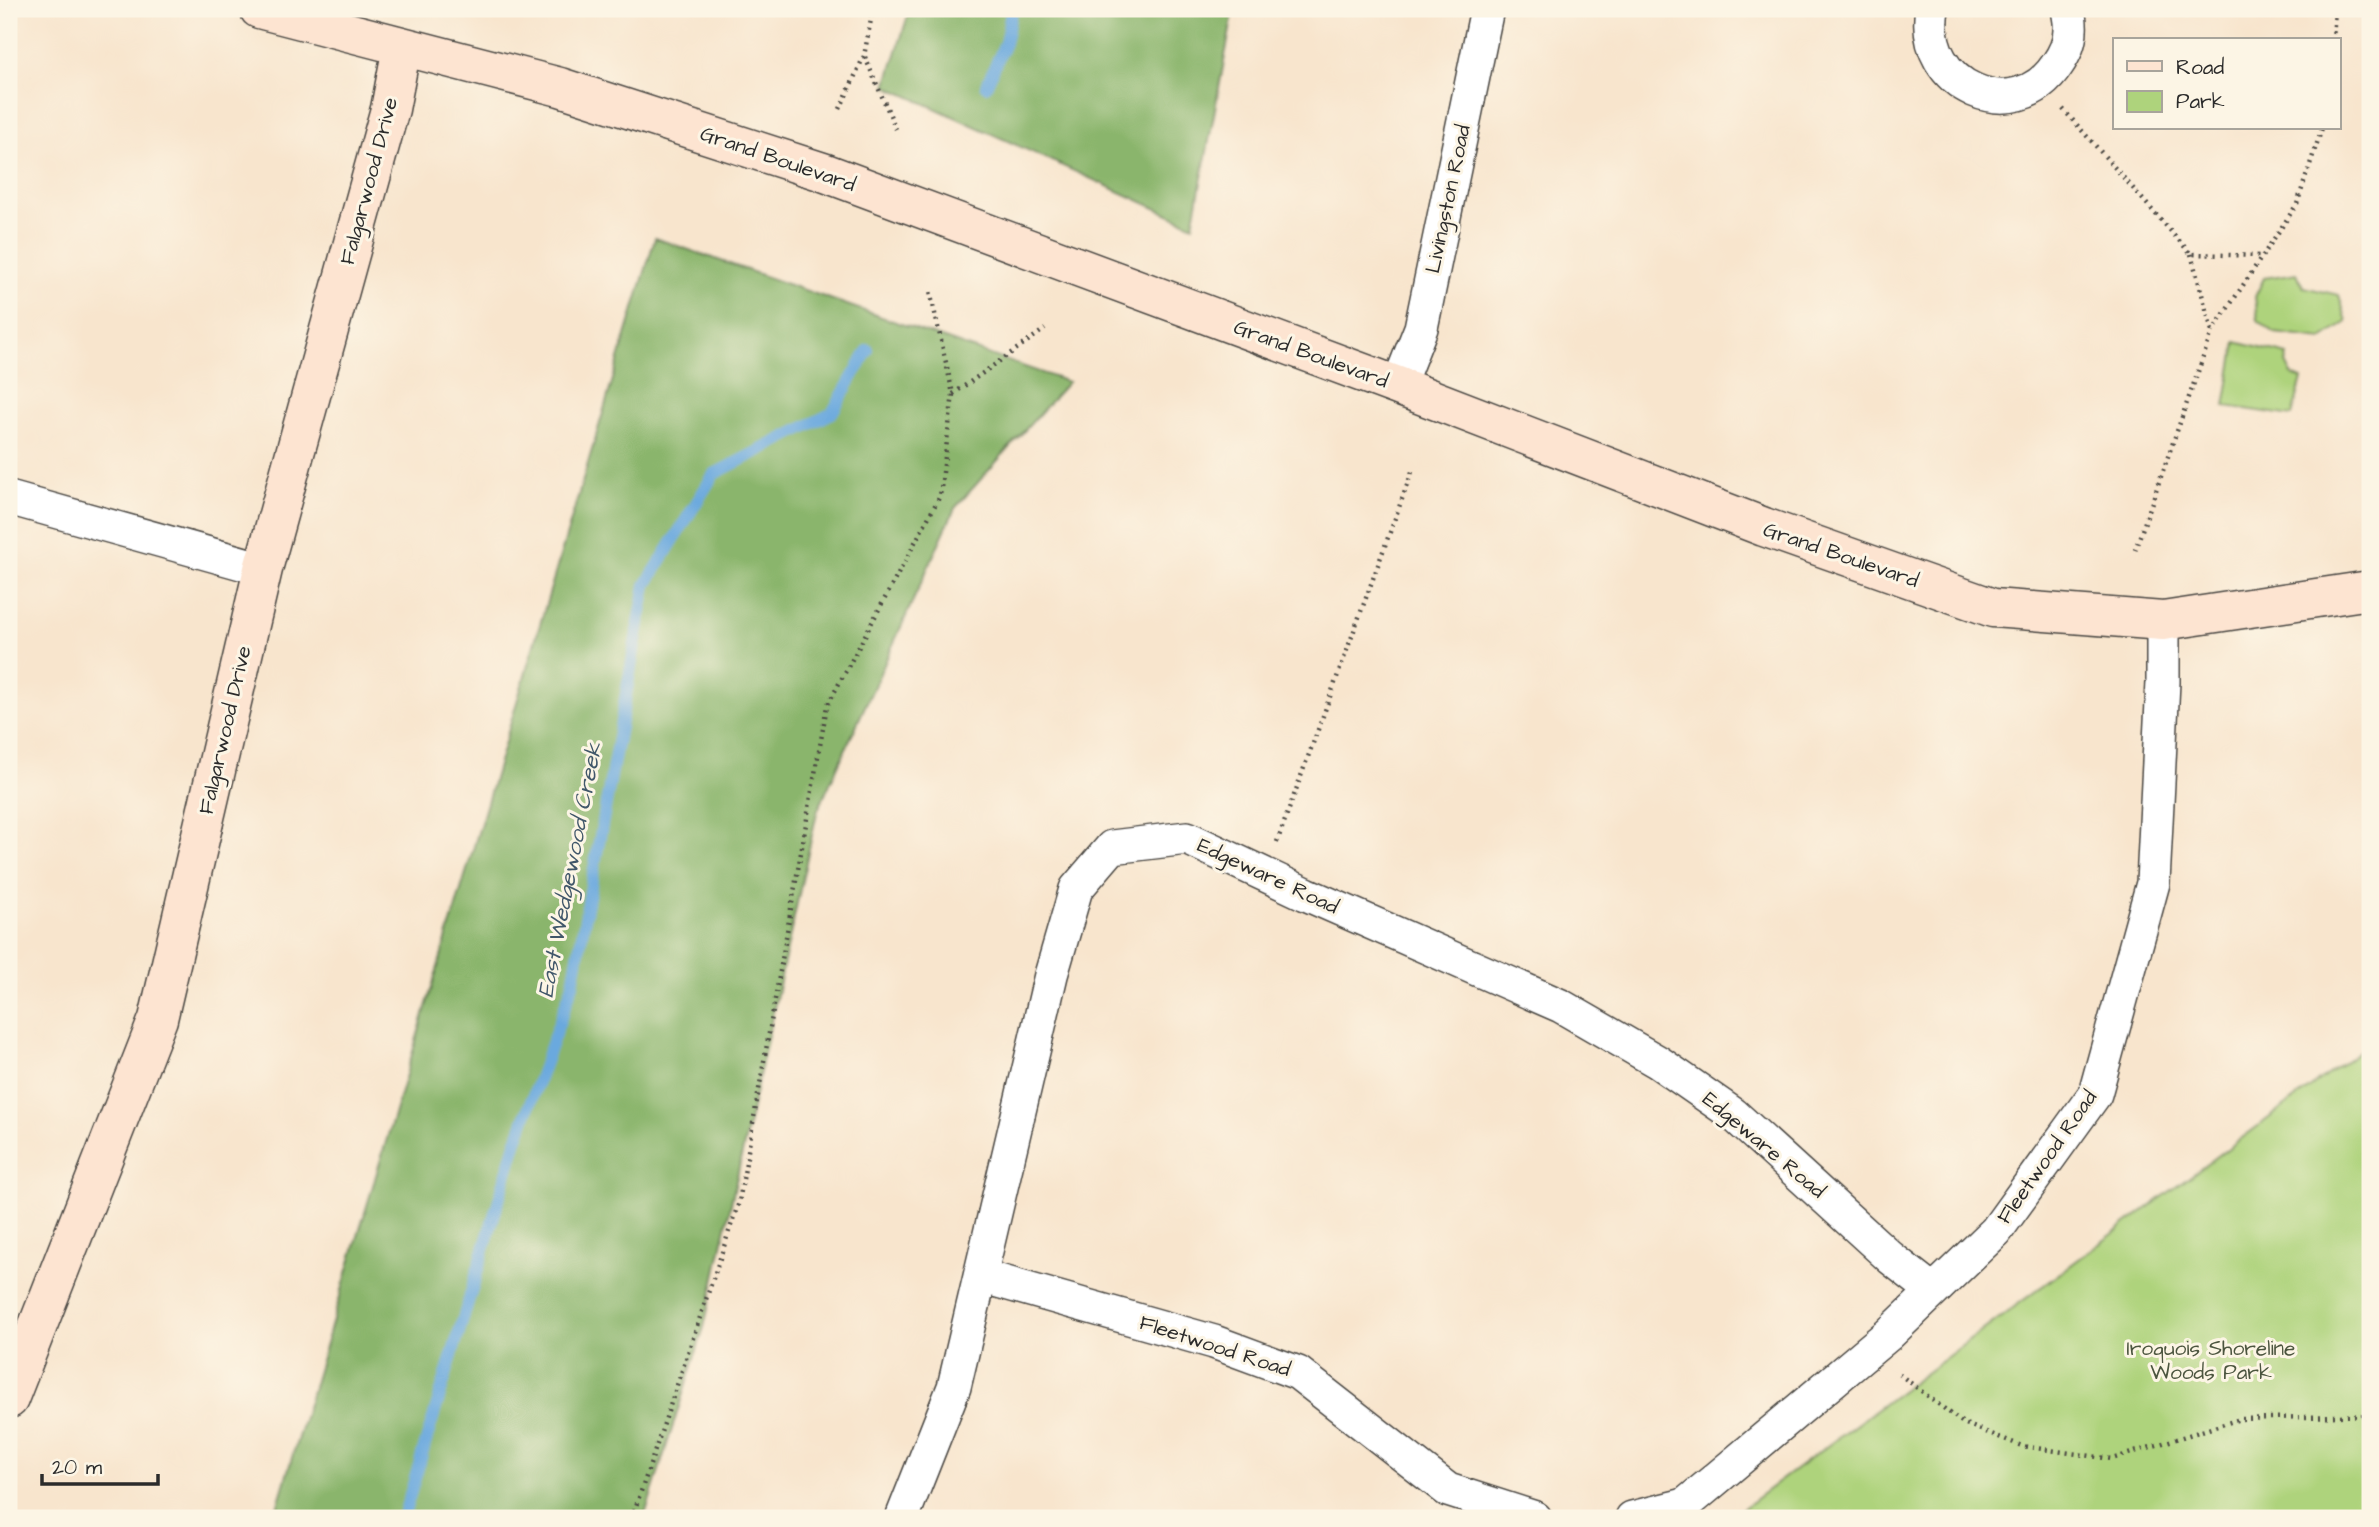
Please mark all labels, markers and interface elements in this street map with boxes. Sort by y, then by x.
legend [2113,38,2340,130]
text: Road [2176,53,2224,82]
text: Park [2176,87,2225,116]
street label: Falgarwood Drive [333,94,407,268]
street label: Grand Boulevard [696,119,860,199]
street label: Livingston Road [1418,122,1480,276]
street label: Grand Boulevard [1230,313,1393,395]
street label: Grand Boulevard [1759,515,1923,595]
street label: Falgarwood Drive [192,643,260,818]
water label: East Wedgewood Creek [530,739,612,1000]
street label: Edgeware Road [1192,831,1344,923]
street label: Fleetwood Road [1990,1084,2104,1230]
street label: Edgeware Road [1695,1085,1832,1207]
street label: Fleetwood Road [1136,1308,1294,1384]
park label: Iroquois Shoreline Woods Park [2127,1334,2295,1387]
scale bar [42,1443,158,1487]
text: 20 m [52,1453,103,1482]

